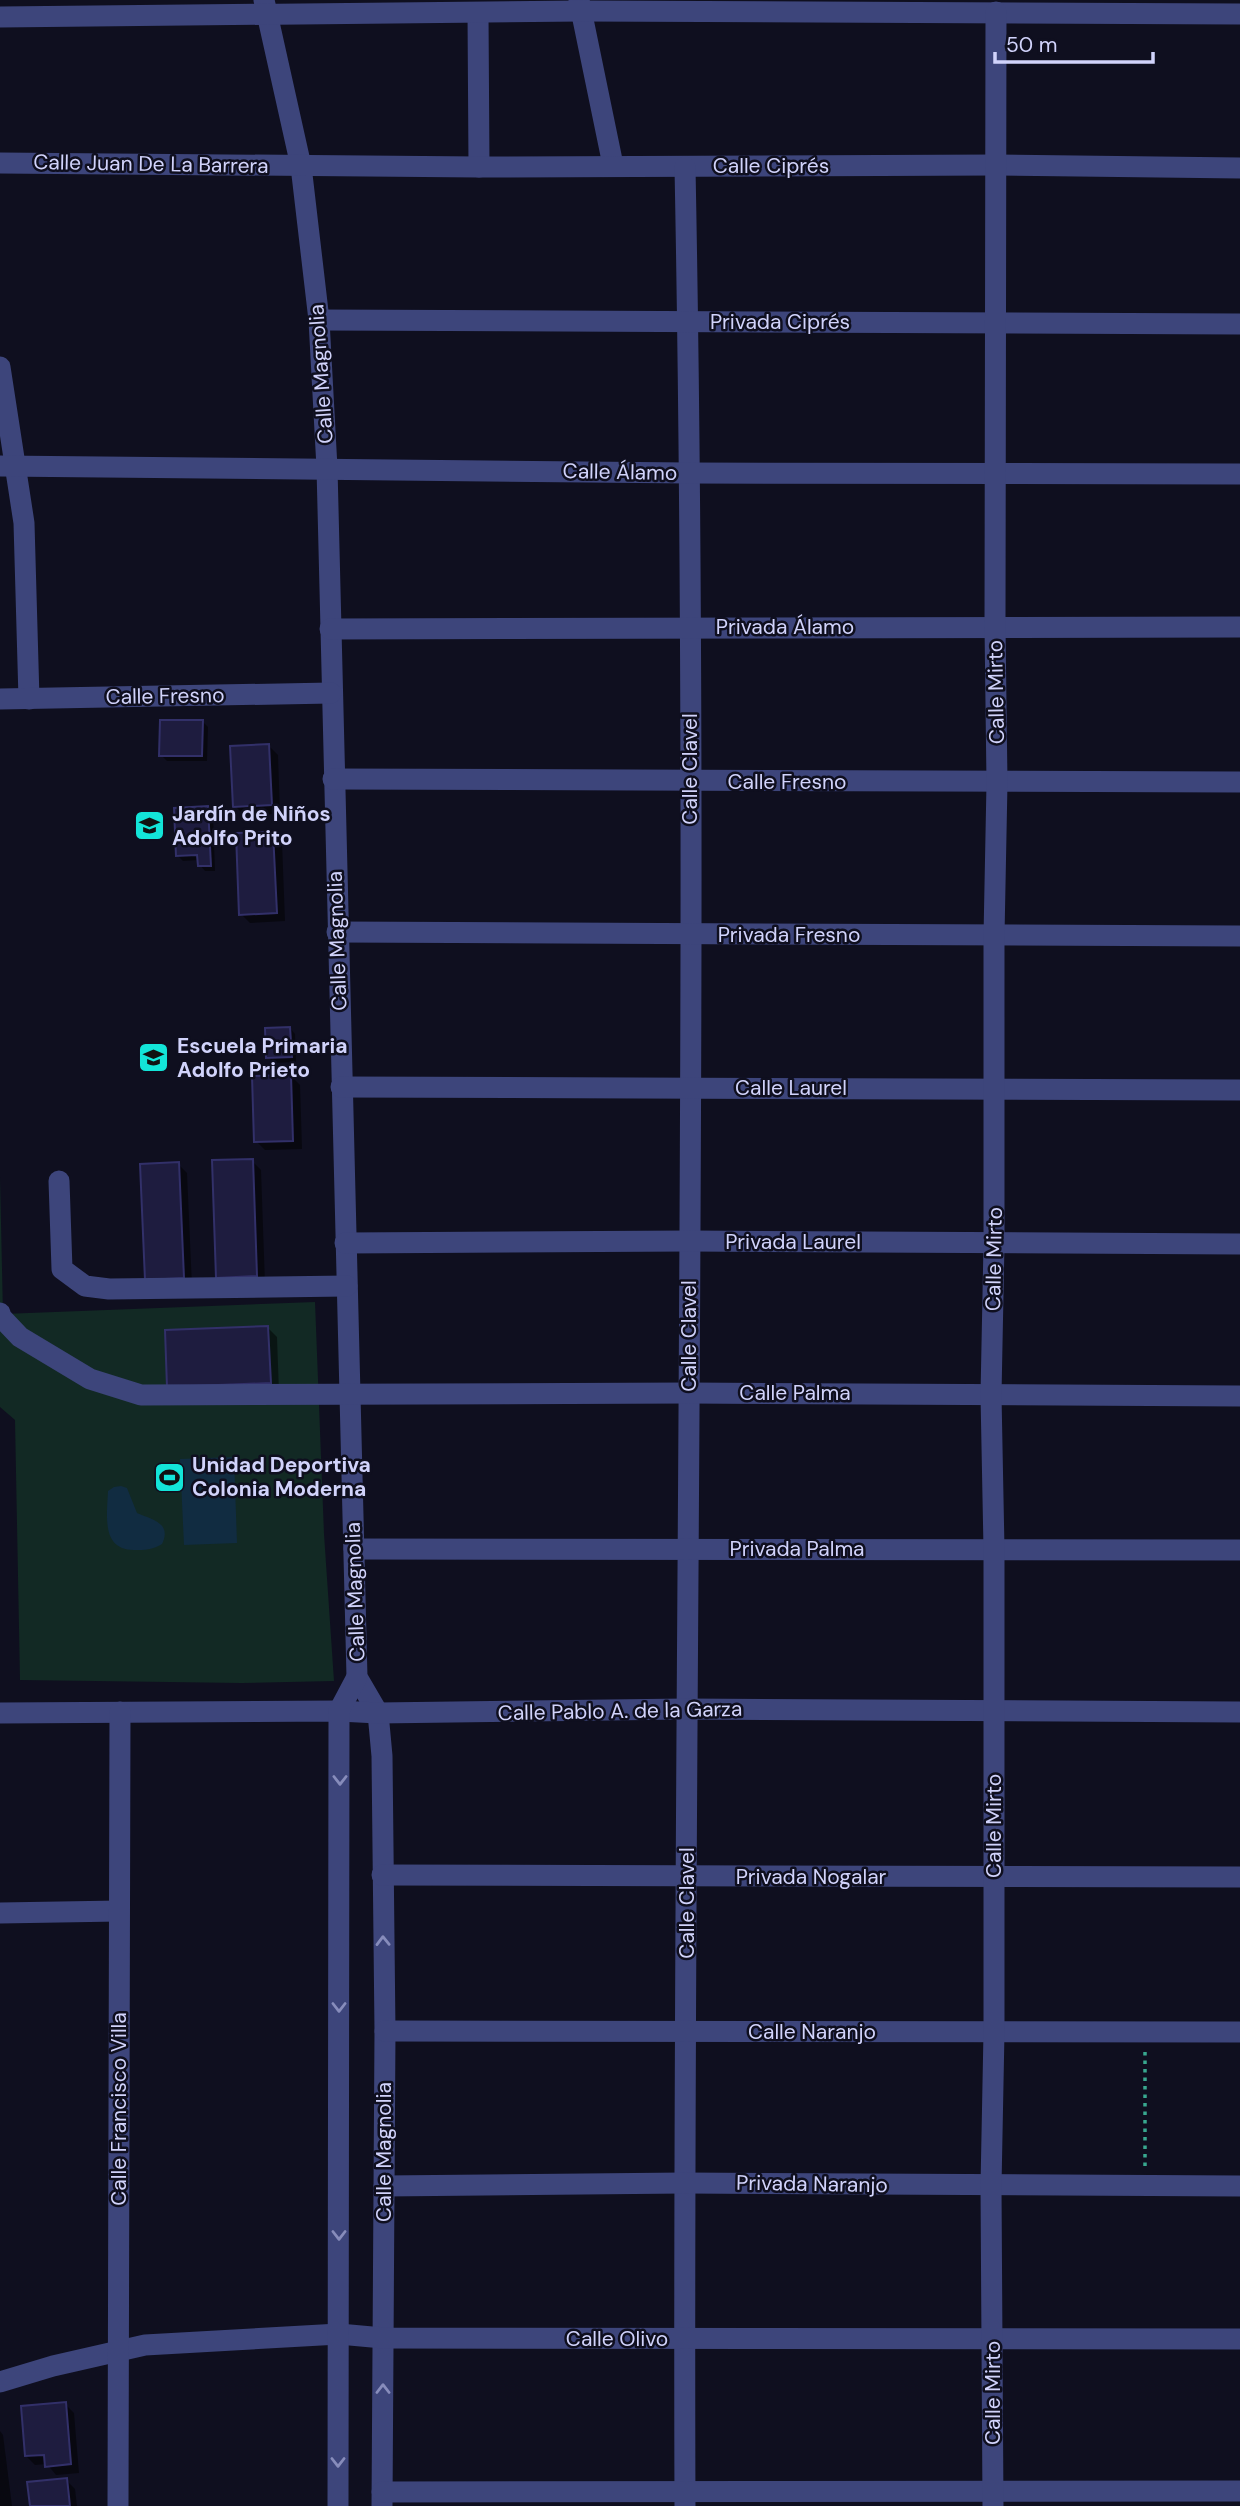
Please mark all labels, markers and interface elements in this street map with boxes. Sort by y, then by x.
scale bar [995,21,1152,65]
text: 50 m [1006,31,1057,59]
street label: Calle Juan De La Barrera [33,148,269,180]
street label: Calle Ciprés [713,152,829,180]
street label: Calle Magnolia [302,303,340,445]
street label: Privada Ciprés [710,308,850,336]
street label: Calle Álamo [562,457,678,487]
street label: Privada Álamo [716,613,854,641]
street label: Calle Mirto [981,640,1011,744]
street label: Calle Fresno [105,681,225,711]
street label: Calle Clavel [676,713,704,825]
street label: Calle Fresno [728,768,846,796]
place label: Jardín de Niños Adolfo Prito [172,800,331,852]
school or university icon: Jardín de Niños Adolfo Prito [132,809,166,843]
street label: Calle Magnolia [321,871,353,1011]
street label: Privada Fresno [718,921,860,949]
place label: Escuela Primaria Adolfo Prieto [177,1032,348,1084]
school or university icon: Escuela Primaria Adolfo Prieto [137,1041,171,1075]
street label: Calle Laurel [735,1074,847,1102]
street label: Calle Mirto [979,1207,1009,1311]
street label: Privada Laurel [725,1228,861,1256]
street label: Calle Clavel [675,1280,703,1392]
street label: Calle Palma [739,1379,851,1407]
place label: Unidad Deportiva Colonia Moderna [192,1451,371,1503]
sports icon: Unidad Deportiva Colonia Moderna [152,1460,186,1494]
street label: Calle Magnolia [339,1522,371,1662]
street label: Privada Palma [729,1535,865,1563]
street label: Calle Pablo A. de la Garza [497,1695,743,1727]
street label: Calle Mirto [980,1774,1008,1878]
one-way arrow [332,1775,348,1785]
street label: Calle Clavel [673,1847,701,1959]
street label: Privada Nogalar [736,1863,887,1891]
one-way arrow [375,1935,391,1946]
one-way arrow [331,2002,347,2013]
street label: Calle Francisco Villa [105,2012,133,2206]
street label: Calle Naranjo [748,2018,876,2046]
street label: Calle Magnolia [370,2082,398,2222]
street label: Privada Naranjo [736,2169,888,2199]
one-way arrow [331,2230,347,2240]
street label: Calle Olivo [566,2325,668,2353]
street label: Calle Mirto [979,2341,1007,2445]
one-way arrow [375,2383,391,2394]
one-way arrow [330,2457,346,2468]

